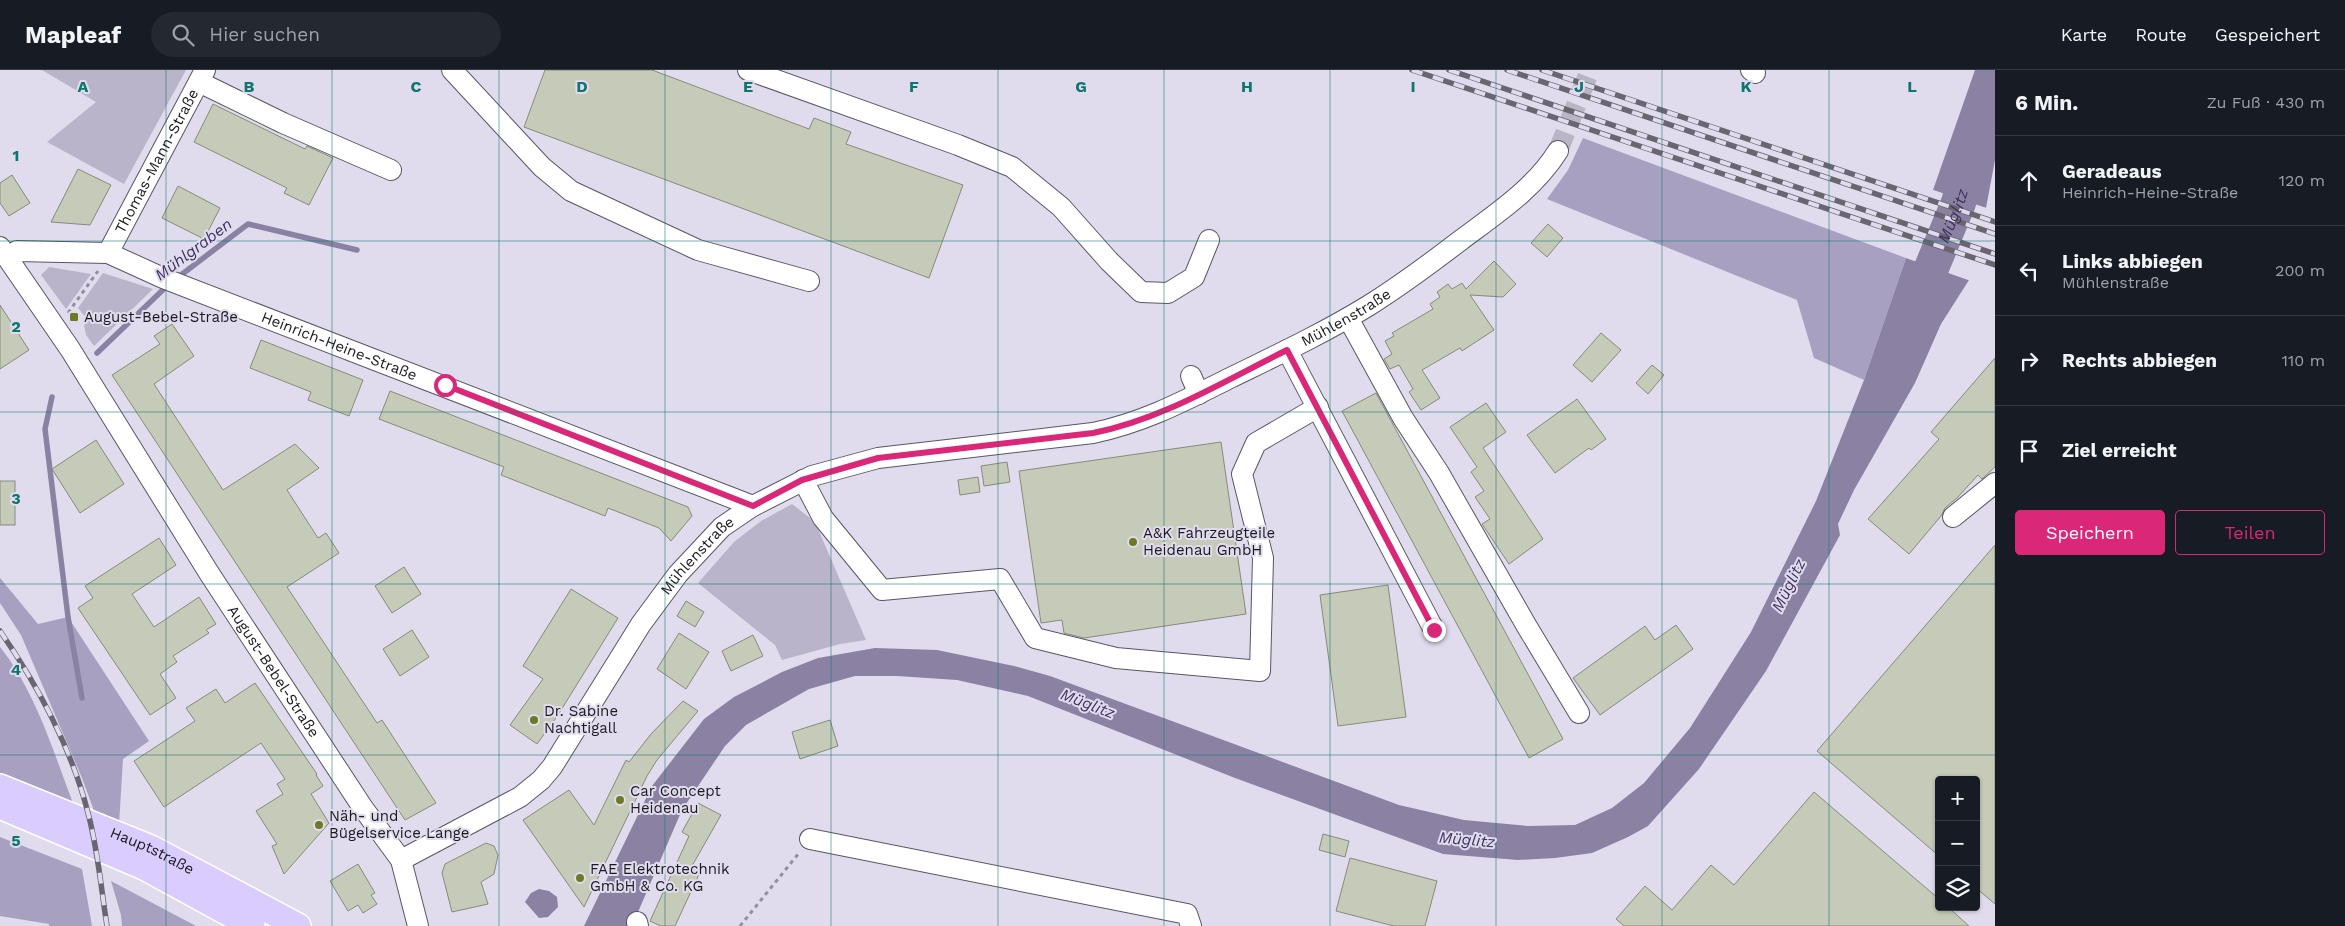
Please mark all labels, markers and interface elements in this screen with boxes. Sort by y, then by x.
search box [151,12,501,57]
text: Mapleaf [25,21,121,49]
icon: search [169,21,197,49]
text: Hier suchen [209,23,320,46]
text: Karte [2061,24,2107,45]
text: Route [2135,24,2187,45]
text: Gespeichert [2215,24,2320,45]
text: A [78,77,89,96]
text: B [244,77,255,96]
text: C [411,77,422,96]
text: D [576,77,588,96]
text: E [743,77,753,96]
text: F [909,77,919,96]
text: G [1075,77,1087,96]
text: H [1241,77,1253,96]
text: I [1410,77,1416,96]
text: J [1574,77,1584,96]
text: K [1740,77,1752,96]
text: L [1907,77,1917,96]
street label: Thomas-Mann-Straße [111,86,202,236]
text: 6 Min. [2015,90,2078,115]
text: Zu Fuß · 430 m [2207,93,2325,112]
text: 1 [13,146,19,165]
text: Geradeaus [2062,160,2162,183]
icon: ahead [2015,167,2043,195]
text: 120 m [2279,171,2325,190]
text: Heinrich-Heine-Straße [2062,183,2238,202]
water label: Müglitz [1934,186,1972,246]
water label: Mühlgraben [151,214,236,285]
text: Links abbiegen [2062,250,2203,273]
icon: left [2015,257,2043,285]
text: 200 m [2275,261,2325,280]
text: Mühlenstraße [2062,273,2169,292]
street label: Mühlenstraße [1298,285,1394,350]
place label: August-Bebel-Straße [84,308,238,326]
street label: Heinrich-Heine-Straße [259,308,420,384]
marker: August-Bebel-Straße [68,311,80,323]
text: 2 [11,317,21,336]
icon: right [2015,347,2043,375]
text: Rechts abbiegen [2062,349,2217,372]
text: 110 m [2282,351,2325,370]
route start [434,374,457,397]
icon: arrive [2015,437,2043,465]
text: Ziel erreicht [2062,439,2177,462]
text: 3 [11,489,21,508]
button: Speichern [2015,510,2165,555]
button: Teilen [2175,510,2325,555]
street label: Mühlenstraße [657,513,737,598]
place label: A&K Fahrzeugteile Heidenau GmbH [1143,524,1275,559]
marker: A&K Fahrzeugteile Heidenau GmbH [1127,536,1139,548]
water label: Müglitz [1768,555,1810,615]
street label: August-Bebel-Straße [224,602,323,741]
route end [1423,619,1446,642]
text: 4 [11,660,21,679]
water label: Müglitz [1058,685,1118,723]
place label: Dr. Sabine Nachtigall [544,702,618,737]
marker: Dr. Sabine Nachtigall [528,714,540,726]
map controls [1935,776,1980,911]
button: + [1935,776,1980,821]
place label: Car Concept Heidenau [630,782,722,817]
marker: Car Concept Heidenau [614,794,626,806]
place label: Näh- und Bügelservice Lange [329,807,469,842]
marker: Näh- und Bügelservice Lange [313,819,325,831]
button: − [1935,821,1980,866]
street label: Hauptstraße [108,823,197,878]
water label: Müglitz [1438,828,1497,851]
text: 5 [11,831,21,850]
place label: FAE Elektrotechnik GmbH & Co. KG [590,860,730,895]
button: layers [1935,866,1980,911]
marker: FAE Elektrotechnik GmbH & Co. KG [574,872,586,884]

